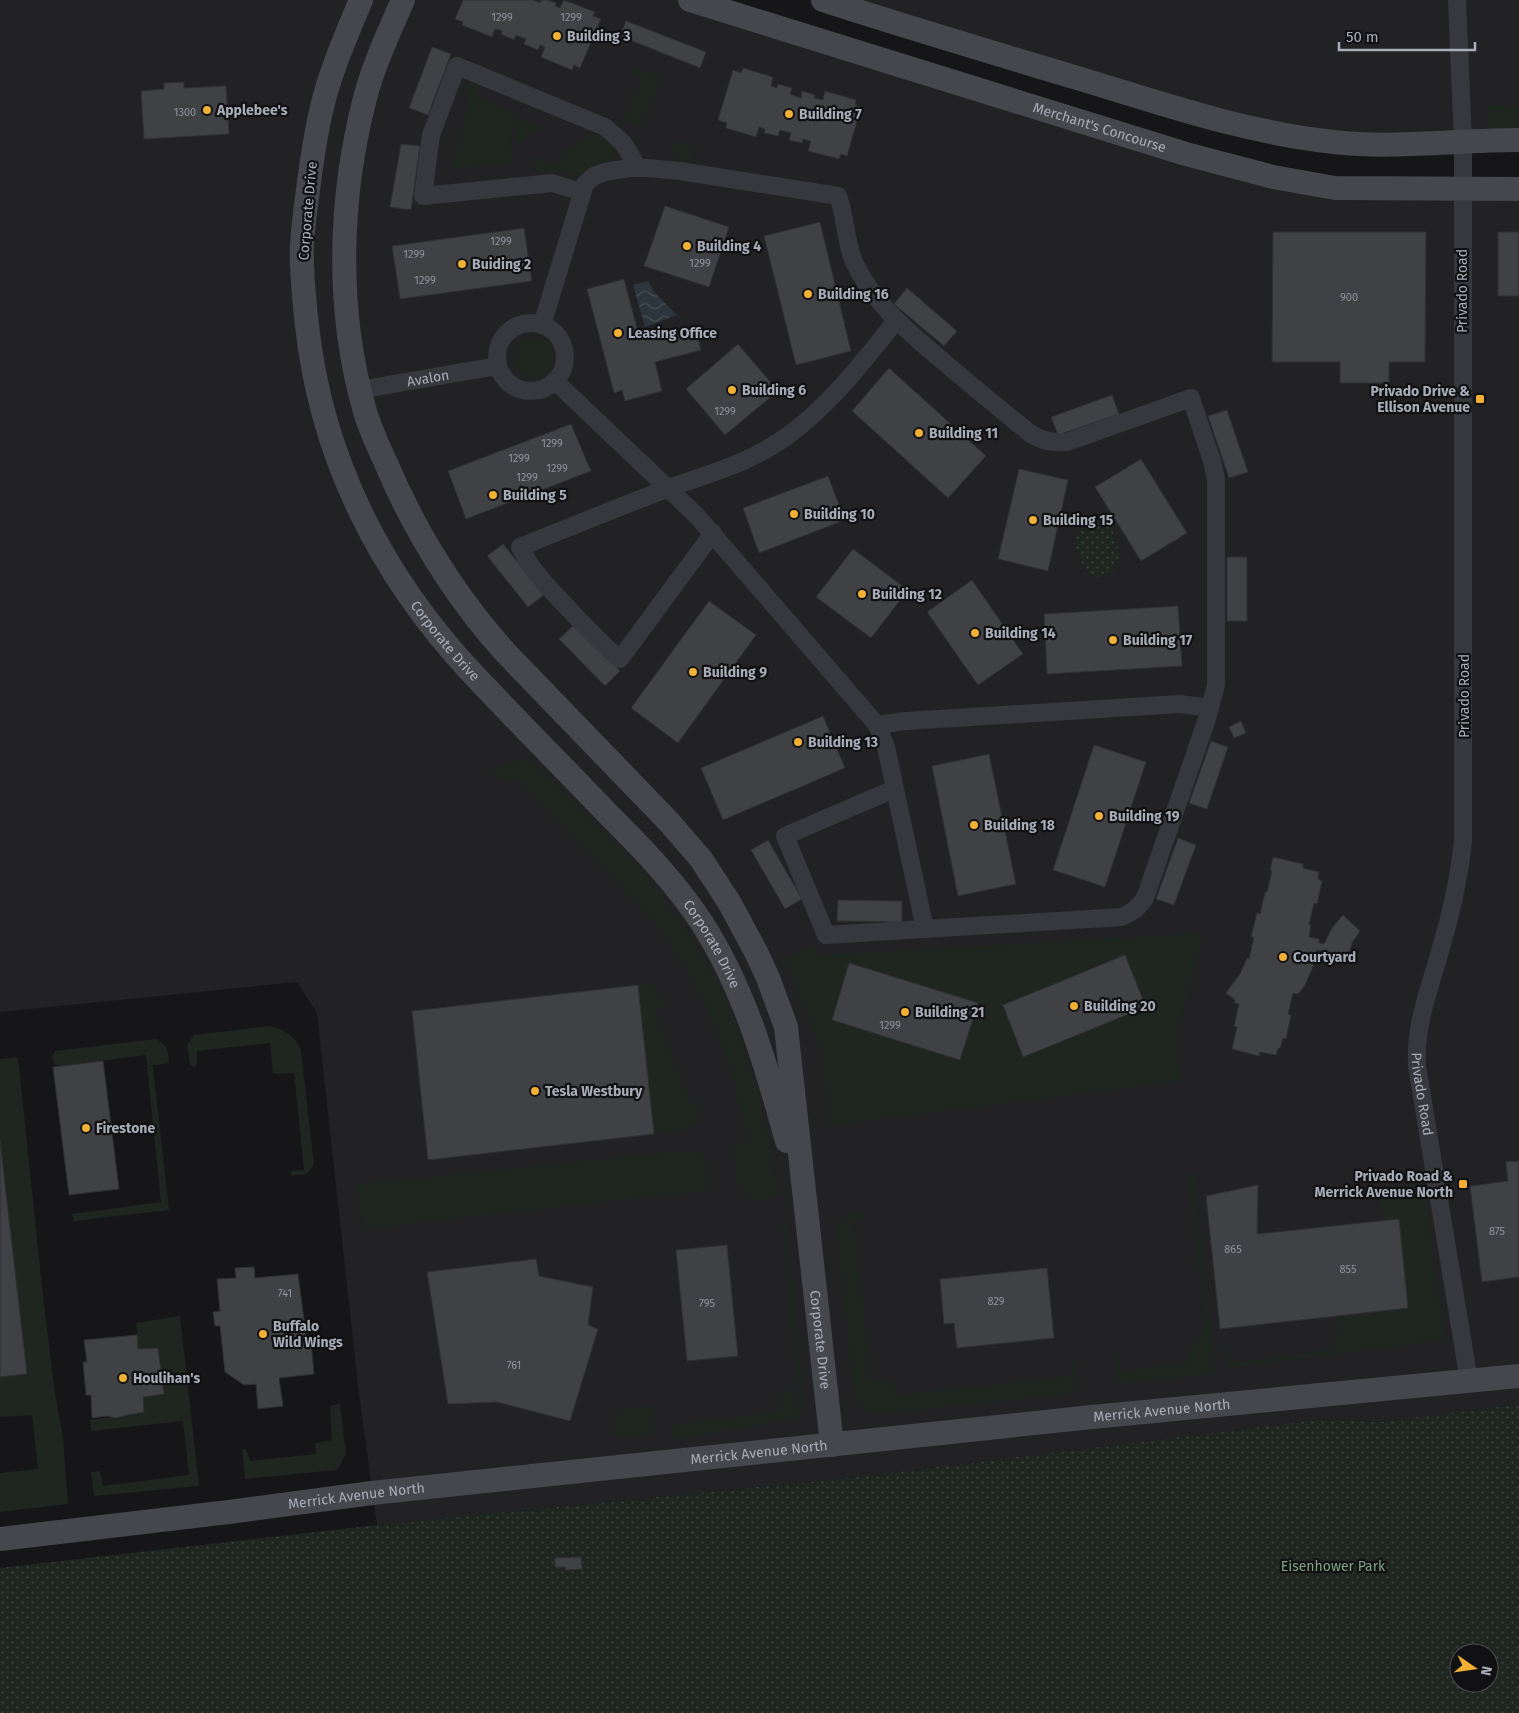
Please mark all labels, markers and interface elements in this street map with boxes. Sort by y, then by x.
house number: 1299 [491,11,513,24]
house number: 1299 [560,11,582,24]
scale bar [1339,20,1475,52]
place label: Building 3 [567,28,630,45]
text: 50 m [1346,28,1379,46]
marker: Building 3 [551,30,563,42]
street label: Merchant's Concourse [1031,99,1168,156]
place label: Applebee's [216,102,288,119]
marker: Applebee's [201,104,213,116]
house number: 1300 [174,106,196,119]
place label: Building 7 [799,106,862,123]
marker: Building 7 [783,108,795,120]
street label: Corporate Drive [295,161,321,261]
house number: 1299 [490,235,512,248]
place label: Building 4 [697,238,761,255]
marker: Building 4 [681,240,693,252]
house number: 1299 [403,248,425,261]
street label: Privado Road [1454,249,1471,333]
place label: Buiding 2 [472,256,531,273]
house number: 1299 [689,257,711,270]
marker: Buiding 2 [456,258,468,270]
house number: 1299 [414,274,436,287]
place label: Building 16 [818,286,889,303]
marker: Building 16 [802,288,814,300]
house number: 900 [1340,291,1358,304]
place label: Leasing Office [628,325,717,342]
marker: Leasing Office [612,327,624,339]
street label: Avalon [406,366,450,390]
place label: Building 6 [742,382,806,399]
place label: Privado Drive & Ellison Avenue [1370,383,1470,416]
marker: Building 6 [726,384,738,396]
marker: Privado Drive & Ellison Avenue [1474,393,1486,405]
house number: 1299 [714,405,736,418]
place label: Building 11 [929,425,998,442]
marker: Building 11 [913,427,925,439]
house number: 1299 [541,437,563,450]
house number: 1299 [508,452,530,465]
house number: 1299 [546,462,568,475]
house number: 1299 [516,471,538,484]
place label: Building 5 [503,487,567,504]
marker: Building 5 [487,489,499,501]
place label: Building 10 [804,506,875,523]
marker: Building 10 [788,508,800,520]
place label: Building 15 [1043,512,1114,529]
marker: Building 15 [1027,514,1039,526]
place label: Building 12 [872,586,942,603]
marker: Building 12 [856,588,868,600]
street label: Corporate Drive [407,597,484,685]
place label: Building 14 [985,625,1056,642]
marker: Building 14 [969,627,981,639]
place label: Building 17 [1123,632,1193,649]
marker: Building 17 [1107,634,1119,646]
street label: Privado Road [1456,654,1473,738]
place label: Building 9 [703,664,767,681]
marker: Building 9 [687,666,699,678]
place label: Building 13 [808,734,878,751]
marker: Building 13 [792,736,804,748]
place label: Building 19 [1109,808,1180,825]
marker: Building 19 [1093,810,1105,822]
place label: Building 18 [984,817,1055,834]
marker: Building 18 [968,819,980,831]
street label: Corporate Drive [680,896,744,991]
place label: Courtyard [1293,949,1356,966]
marker: Courtyard [1277,951,1289,963]
place label: Building 20 [1084,998,1156,1015]
marker: Building 20 [1068,1000,1080,1012]
place label: Building 21 [915,1004,985,1021]
marker: Building 21 [899,1006,911,1018]
house number: 1299 [879,1019,901,1032]
street label: Privado Road [1408,1052,1437,1137]
place label: Tesla Westbury [545,1083,643,1100]
marker: Tesla Westbury [529,1085,541,1097]
place label: Firestone [96,1120,155,1137]
marker: Firestone [80,1122,92,1134]
place label: Privado Road & Merrick Avenue North [1315,1168,1453,1201]
marker: Privado Road & Merrick Avenue North [1457,1178,1469,1190]
house number: 875 [1489,1225,1506,1238]
house number: 865 [1224,1243,1242,1256]
house number: 855 [1339,1263,1357,1276]
house number: 741 [278,1287,292,1300]
street label: Corporate Drive [807,1289,834,1390]
house number: 829 [987,1295,1005,1308]
house number: 795 [699,1297,715,1310]
place label: Buffalo Wild Wings [273,1318,343,1351]
marker: Buffalo Wild Wings [257,1328,269,1340]
house number: 761 [507,1359,521,1372]
place label: Houlihan's [133,1370,200,1387]
marker: Houlihan's [117,1372,129,1384]
street label: Merrick Avenue North [1093,1395,1231,1425]
street label: Merrick Avenue North [690,1436,828,1468]
street label: Merrick Avenue North [287,1479,426,1513]
park label: Eisenhower Park [1281,1558,1386,1575]
north arrow [1449,1643,1499,1693]
text: N [1477,1664,1496,1677]

